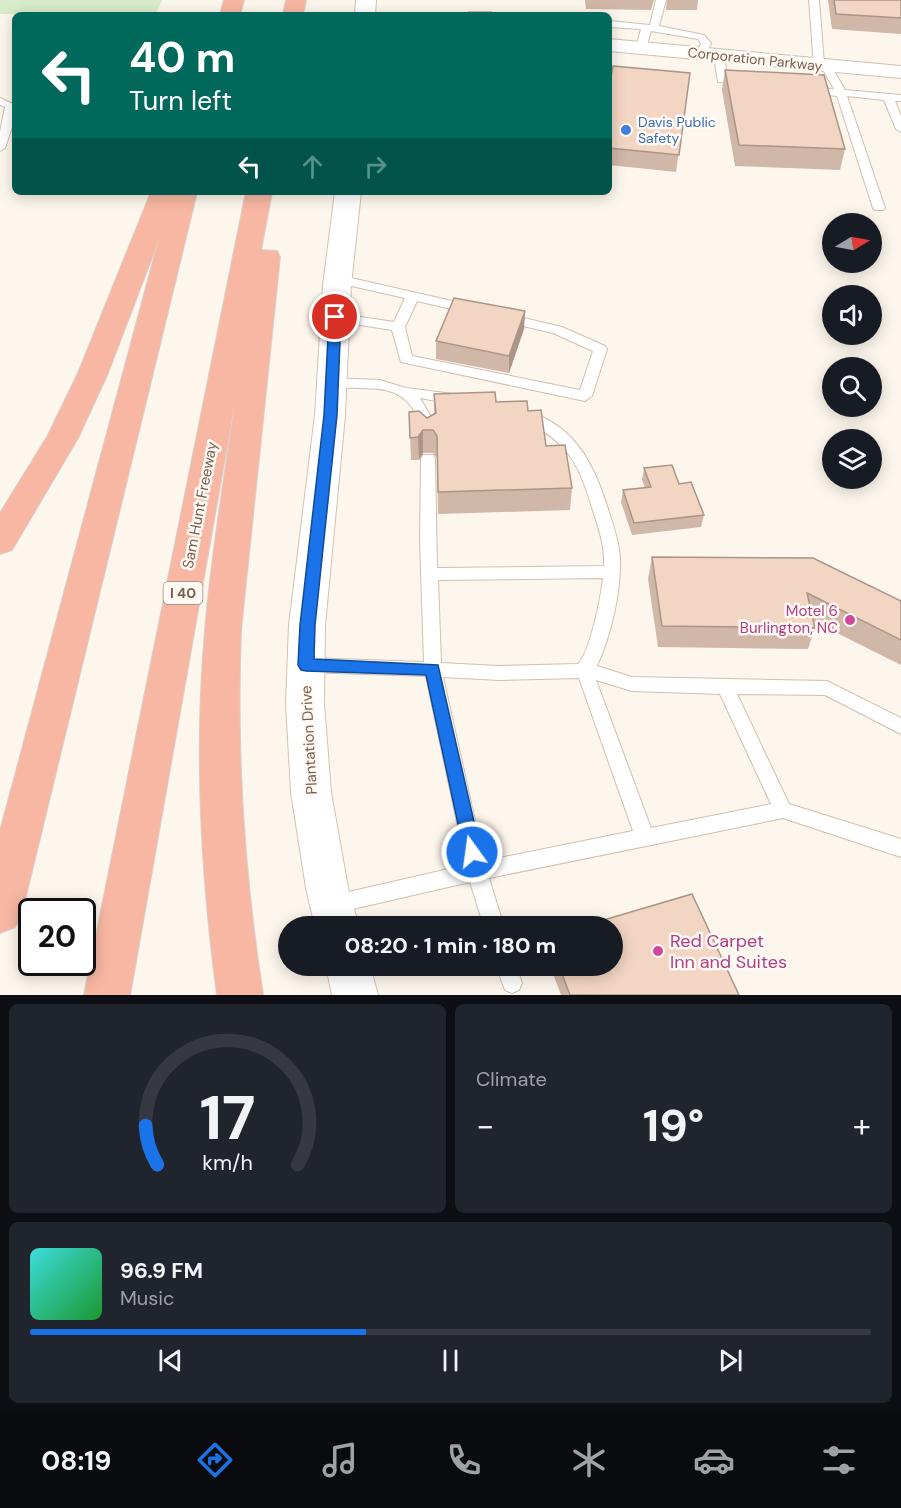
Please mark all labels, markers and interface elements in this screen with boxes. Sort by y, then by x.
text: 40 m [129,30,235,85]
icon: left [30,36,108,114]
street label: Corporation Parkway [687,43,823,75]
text: Turn left [129,83,232,118]
place label: Davis Public Safety [638,113,716,147]
marker: Davis Public Safety [619,123,633,137]
icon: left [233,150,266,183]
icon: ahead [296,150,329,183]
icon: right [359,150,392,183]
north arrow [822,213,882,273]
map controls [822,213,882,489]
button: sound [822,285,882,345]
pin [309,291,360,342]
icon: arrive [318,300,351,333]
button: search [822,357,882,417]
button: layers [822,429,882,489]
street label: Sam Hunt Freeway [178,439,222,570]
road number: I 40 [164,582,202,604]
place label: Motel 6 Burlington, NC [740,601,838,638]
marker: Motel 6 Burlington, NC [843,613,857,627]
street label: Plantation Drive [296,685,322,795]
position arrow [440,820,504,884]
speed limit sign: 20 [18,898,96,976]
place label: Red Carpet Inn and Suites [670,929,787,974]
text: 08:20 · 1 min · 180 m [345,931,556,960]
marker: Red Carpet Inn and Suites [651,944,665,958]
text: Climate [476,1066,547,1092]
text: 17 [199,1077,256,1158]
text: 19° [643,1096,704,1155]
text: − [476,1104,494,1147]
text: + [853,1104,871,1147]
text: km/h [202,1150,253,1178]
text: 96.9 FM [120,1256,203,1285]
text: Music [120,1285,175,1311]
icon: previous [154,1344,187,1377]
icon: pause [434,1344,467,1377]
icon: next [714,1344,747,1377]
icon: directions [194,1439,236,1481]
icon: music [319,1439,361,1481]
icon: phone [443,1439,485,1481]
icon: climate [568,1439,610,1481]
icon: car [693,1439,735,1481]
icon: filters [818,1439,860,1481]
text: 08:19 [41,1443,111,1478]

